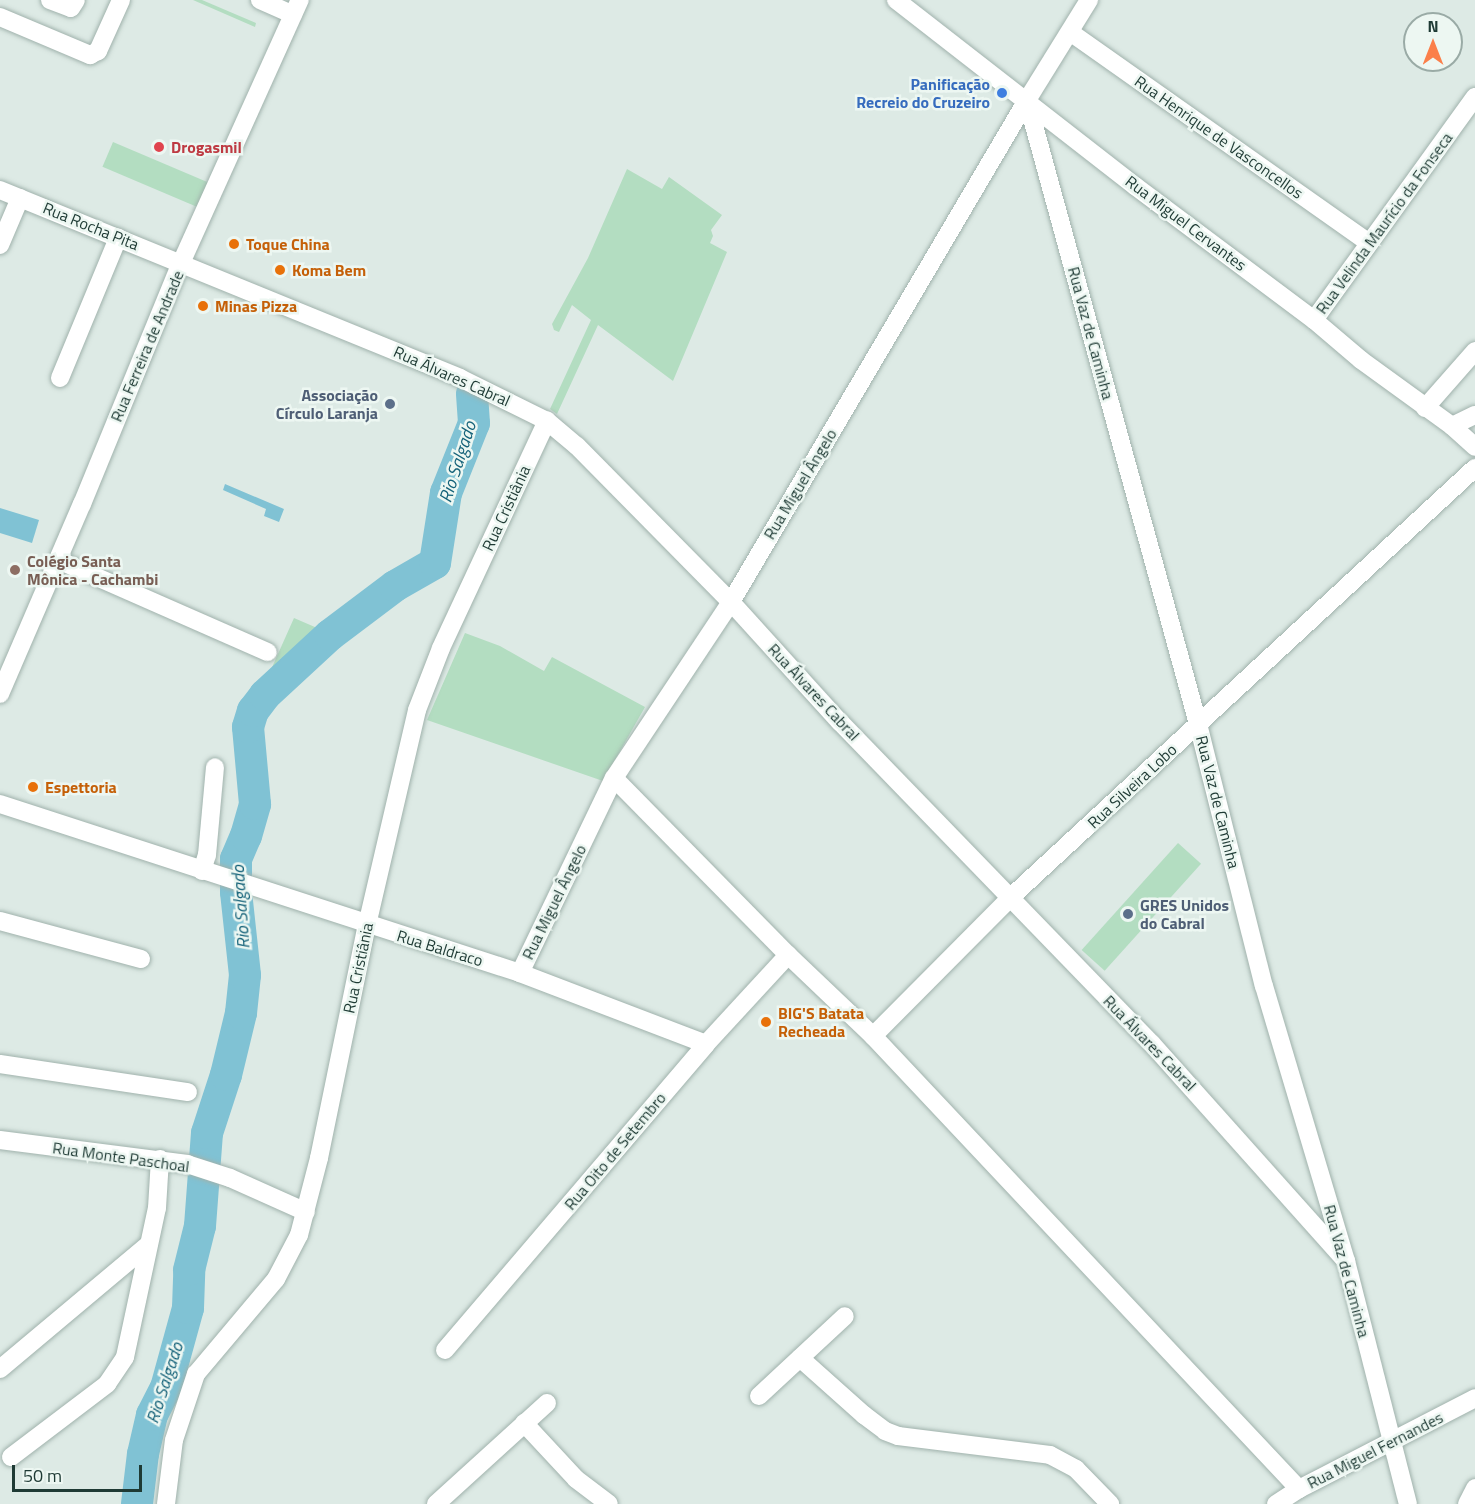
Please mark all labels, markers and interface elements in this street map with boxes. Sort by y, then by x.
north arrow [1403,12,1463,72]
text: N [1427,14,1439,38]
street label: Rua Henrique de Vasconcellos [1131,71,1307,203]
place label: Panificação Recreio do Cruzeiro [856,74,990,112]
marker: Panificação Recreio do Cruzeiro [995,86,1009,100]
street label: Rua Velinda Maurício da Fonseca [1312,129,1456,317]
place label: Drogasmil [171,137,242,157]
marker: Drogasmil [152,140,166,154]
street label: Rua Miguel Cervantes [1122,171,1250,275]
street label: Rua Rocha Pita [40,198,142,254]
place label: Toque China [246,234,330,254]
marker: Toque China [227,237,241,251]
place label: Koma Bem [292,260,366,280]
marker: Koma Bem [273,263,287,277]
street label: Rua Vaz de Caminha [1064,265,1118,401]
street label: Rua Ferreira de Andrade [106,268,188,424]
place label: Minas Pizza [215,296,297,316]
marker: Minas Pizza [196,299,210,313]
street label: Rua Álvares Cabral [391,342,513,410]
place label: Associação Círculo Laranja [276,385,378,423]
marker: Associação Círculo Laranja [383,397,397,411]
water label: Rio Salgado [435,419,481,505]
street label: Rua Miguel Ângelo [759,425,841,543]
street label: Rua Cristiânia [478,462,534,554]
place label: Colégio Santa Mônica - Cachambi [27,551,158,589]
marker: Colégio Santa Mônica - Cachambi [8,563,22,577]
street label: Rua Álvares Cabral [764,640,864,744]
street label: Rua Vaz de Caminha [1192,734,1244,870]
street label: Rua Silveira Lobo [1083,740,1181,832]
place label: Espettoria [45,777,117,797]
marker: Espettoria [26,780,40,794]
street label: Rua Miguel Ângelo [518,841,590,963]
water label: Rio Salgado [227,864,255,950]
place label: GRES Unidos do Cabral [1140,895,1229,933]
marker: GRES Unidos do Cabral [1121,907,1135,921]
street label: Rua Cristiânia [339,921,377,1015]
street label: Rua Baldraco [395,926,485,970]
street label: Rua Álvares Cabral [1100,991,1200,1095]
place label: BIG'S Batata Recheada [778,1003,864,1041]
marker: BIG'S Batata Recheada [759,1015,773,1029]
street label: Rua Oito de Setembro [560,1088,670,1214]
street label: Rua Monte Paschoal [51,1138,191,1176]
street label: Rua Vaz de Caminha [1320,1203,1374,1339]
water label: Rio Salgado [142,1340,188,1426]
street label: Rua Miguel Fernandes [1304,1407,1446,1493]
scale bar [15,1453,146,1491]
text: 50 m [23,1462,62,1489]

